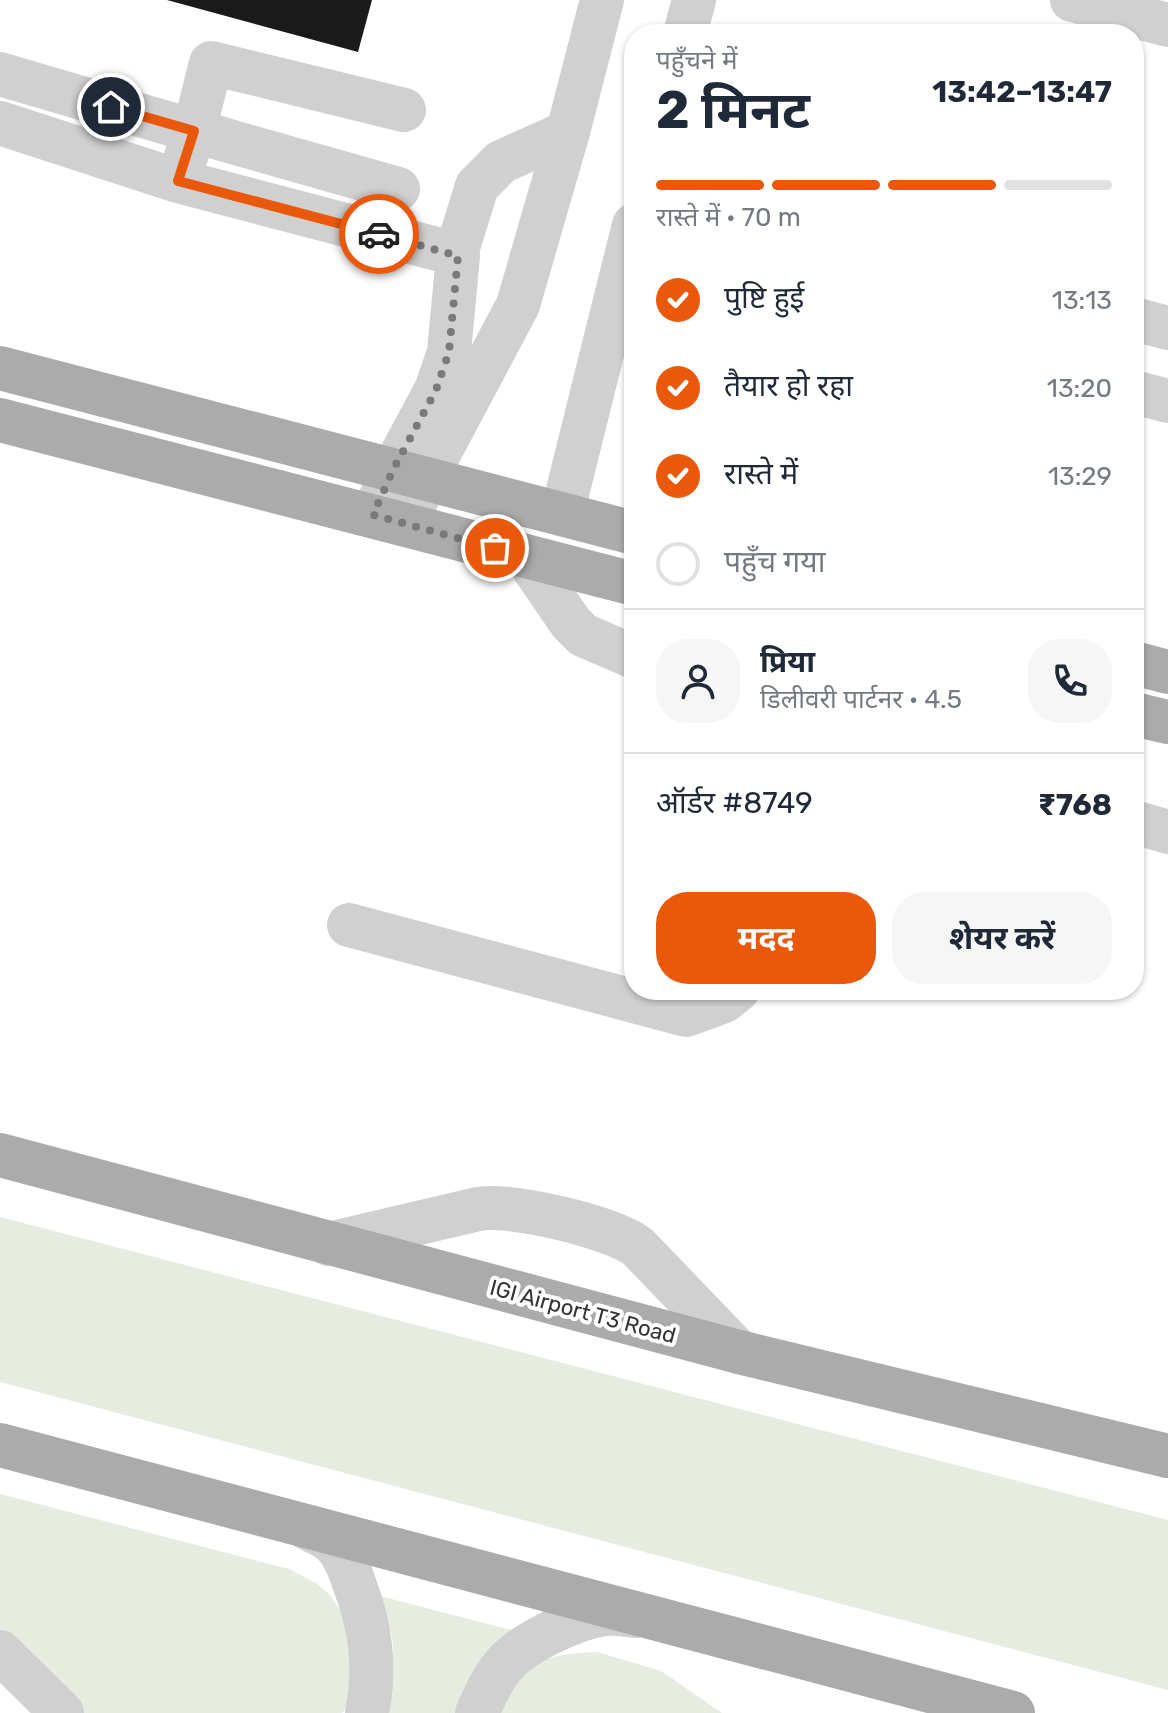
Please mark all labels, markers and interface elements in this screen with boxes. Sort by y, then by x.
text: पहुँचने में [656,45,737,76]
pin [77,73,145,141]
text: 13:42–13:47 [932,74,1112,110]
text: 2 मिनट [656,79,810,141]
icon: home [89,85,133,129]
courier [339,194,419,274]
text: रास्ते में · 70 m [656,202,801,233]
icon: car [357,212,401,256]
icon: check [656,278,700,322]
text: पुष्टि हुई [724,280,804,316]
text: 13:13 [1052,285,1112,316]
icon: check [656,366,700,410]
text: तैयार हो रहा [724,368,853,404]
text: 13:20 [1047,373,1112,404]
icon: check [656,454,700,498]
text: रास्ते में [724,456,798,492]
text: 13:29 [1048,461,1112,492]
pin [461,514,529,582]
icon: bag [473,526,517,570]
text: पहुँच गया [724,544,825,580]
button: person [656,639,740,723]
button: phone [1028,639,1112,723]
text: प्रिया [760,644,815,680]
text: डिलीवरी पार्टनर · 4.5 [760,684,962,715]
text: ऑर्डर #8749 [656,785,813,821]
text: ₹768 [1038,787,1112,823]
button: मदद [656,892,876,984]
button: शेयर करें [892,892,1112,984]
street label: IGI Airport T3 Road [487,1274,679,1349]

